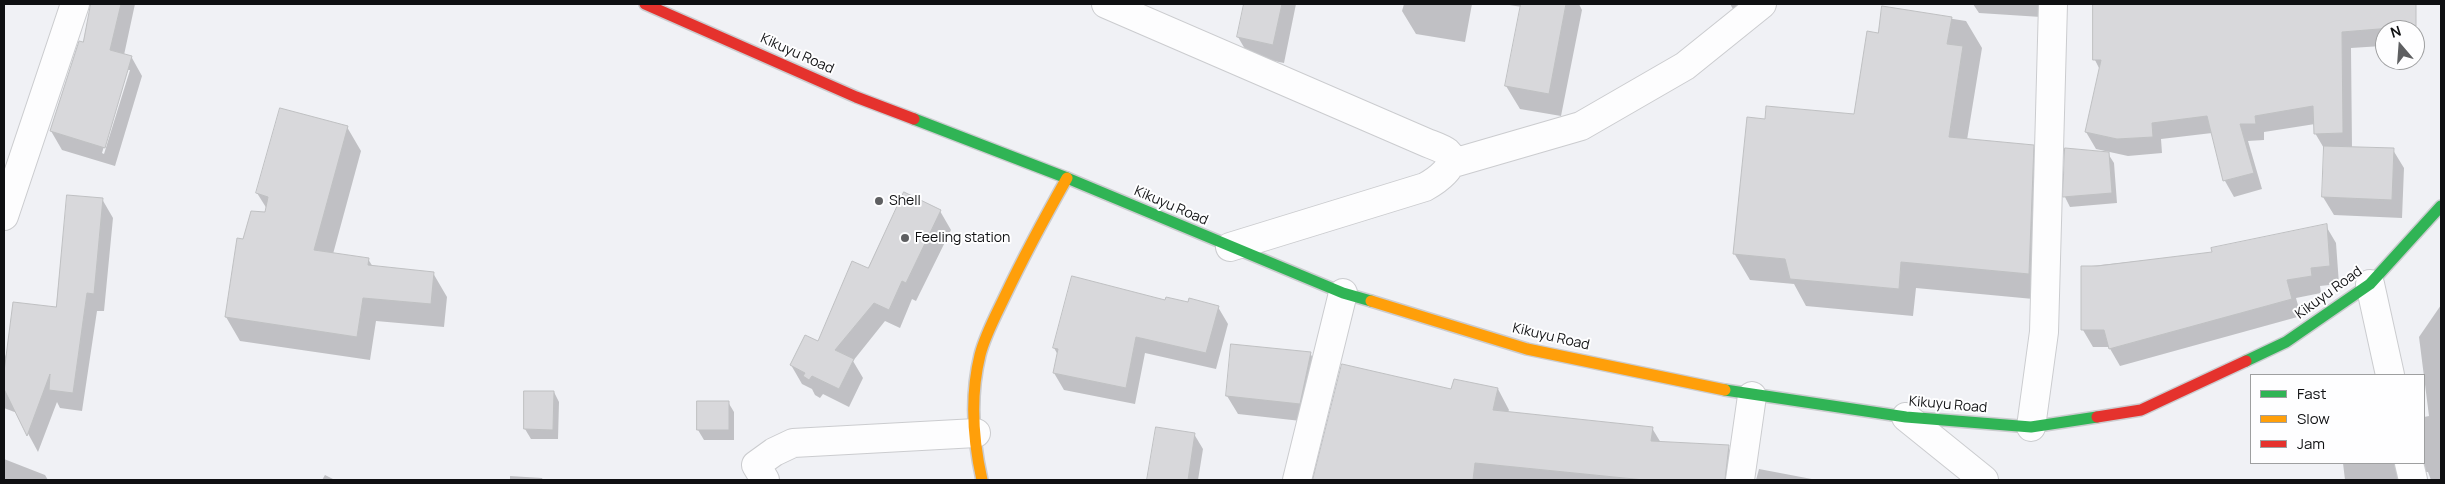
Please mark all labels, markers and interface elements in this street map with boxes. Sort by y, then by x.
north arrow [2375,20,2425,70]
text: N [2388,21,2403,42]
street label: Kikuyu Road [758,30,836,78]
street label: Kikuyu Road [1132,183,1210,229]
place label: Shell [889,193,921,209]
marker: Shell [873,195,885,207]
place label: Feeling station [915,230,1010,246]
marker: Feeling station [899,232,911,244]
street label: Kikuyu Road [2292,263,2366,323]
street label: Kikuyu Road [1511,320,1591,354]
legend [2250,374,2425,464]
text: Fast [2297,383,2326,404]
street label: Kikuyu Road [1908,393,1988,417]
text: Slow [2297,408,2330,429]
text: Jam [2297,433,2325,454]

